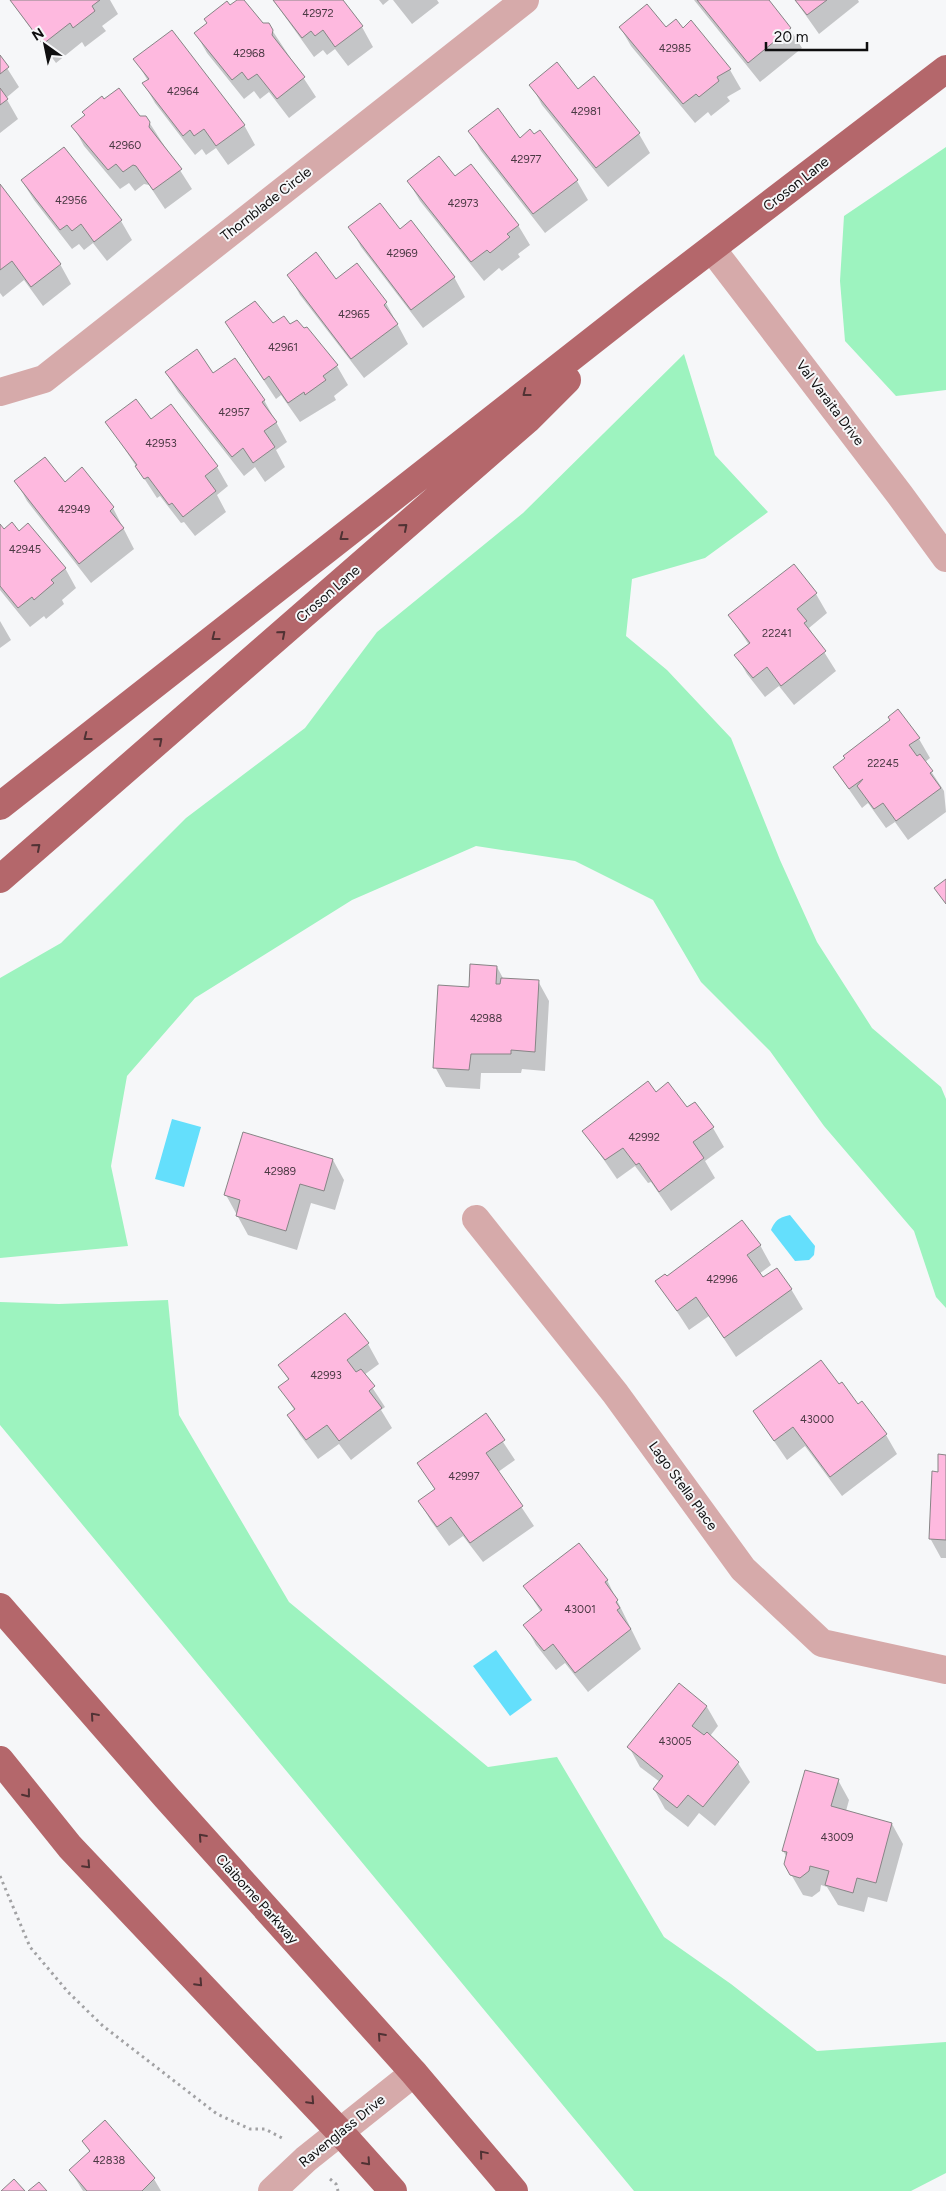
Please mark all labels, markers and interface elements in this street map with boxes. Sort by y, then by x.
house number: 42972 [302,7,334,20]
north arrow [20,20,70,70]
scale bar [766,20,867,52]
text: N [29,24,47,45]
text: 20 m [774,28,808,46]
house number: 42985 [659,42,691,55]
house number: 42968 [233,47,265,60]
house number: 42964 [167,85,199,98]
house number: 42981 [571,105,601,118]
house number: 42960 [109,139,141,152]
house number: 42977 [510,153,542,166]
street label: Croson Lane [760,153,833,215]
street label: Thornblade Circle [217,163,315,245]
house number: 42956 [55,194,87,207]
house number: 42973 [447,197,479,210]
house number: 42969 [386,247,418,260]
house number: 42965 [338,308,370,321]
house number: 42961 [268,341,298,354]
street label: Val Varaita Drive [792,357,868,449]
one-way arrow [523,388,532,396]
house number: 42957 [218,406,250,419]
house number: 42953 [145,437,177,450]
house number: 42949 [58,503,90,516]
one-way arrow [399,524,408,533]
one-way arrow [340,531,349,539]
house number: 42945 [9,543,41,556]
street label: Croson Lane [293,562,364,626]
house number: 22241 [762,627,792,640]
one-way arrow [276,630,285,639]
one-way arrow [211,631,221,640]
one-way arrow [84,732,93,740]
one-way arrow [154,737,163,746]
house number: 22245 [867,757,899,770]
one-way arrow [31,844,40,853]
house number: 42988 [470,1012,503,1025]
house number: 42992 [628,1131,660,1144]
house number: 42989 [264,1165,296,1178]
house number: 42996 [706,1273,738,1286]
house number: 42993 [310,1369,342,1382]
house number: 43000 [800,1413,834,1426]
street label: Lago Stella Place [645,1438,721,1534]
house number: 42997 [448,1470,480,1483]
house number: 43001 [564,1603,596,1616]
one-way arrow [91,1712,100,1721]
house number: 43005 [658,1735,692,1748]
one-way arrow [22,1789,31,1798]
house number: 43009 [820,1831,854,1844]
one-way arrow [199,1834,208,1843]
street label: Claiborne Parkway [212,1850,302,1948]
one-way arrow [81,1859,90,1868]
one-way arrow [193,1977,202,1986]
one-way arrow [378,2033,387,2042]
street label: Ravenglass Drive [296,2091,389,2171]
one-way arrow [305,2095,314,2104]
one-way arrow [479,2150,488,2159]
house number: 42838 [93,2154,125,2167]
one-way arrow [361,2156,370,2165]

